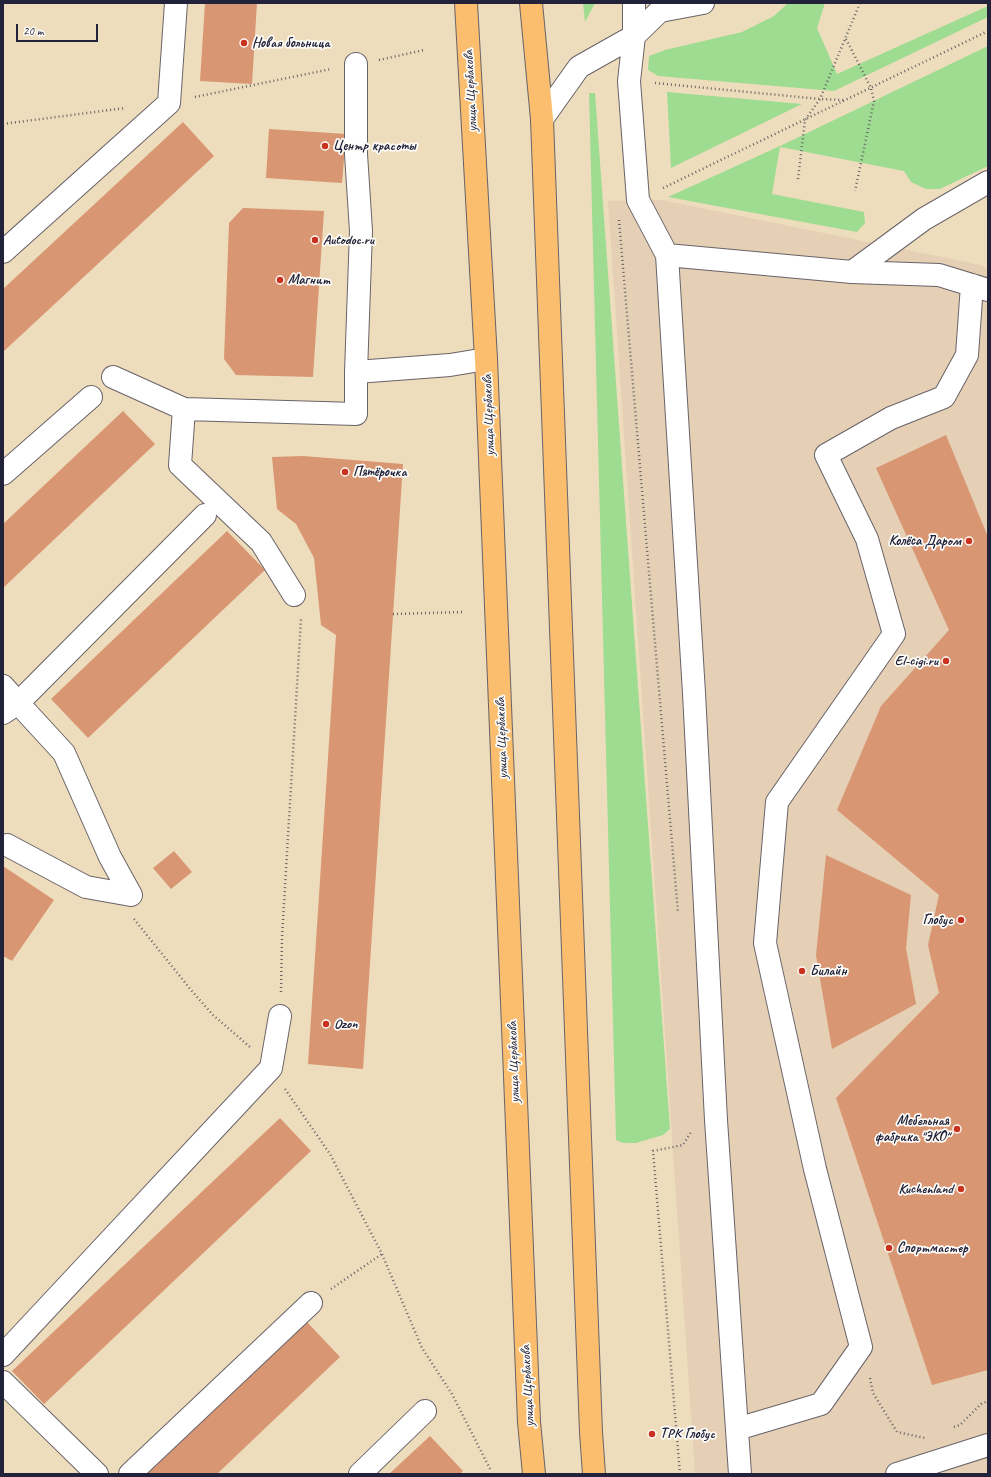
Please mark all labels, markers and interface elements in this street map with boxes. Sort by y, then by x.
scale bar [18,16,100,42]
text: 20 m [23,23,43,39]
place label: Новая больница [252,35,330,51]
marker: Новая больница [239,38,249,48]
street label: улица Щербакова [460,50,482,132]
place label: Центр красоты [333,138,416,154]
marker: Центр красоты [320,141,330,151]
place label: Autodoc.ru [323,232,374,248]
marker: Autodoc.ru [310,235,320,245]
place label: Магнит [288,272,330,288]
marker: Магнит [275,275,285,285]
street label: улица Щербакова [479,374,499,456]
place label: Пятёрочка [353,464,407,480]
marker: Пятёрочка [340,467,350,477]
place label: Колёса Даром [889,533,961,549]
marker: Колёса Даром [964,536,974,546]
place label: El-cigi.ru [895,653,938,669]
marker: El-cigi.ru [941,656,951,666]
street label: улица Щербакова [492,697,512,779]
place label: Глобус [923,912,953,928]
marker: Глобус [956,915,966,925]
place label: Билайн [810,963,847,979]
marker: Билайн [797,966,807,976]
place label: Ozon [334,1016,357,1032]
marker: Ozon [321,1019,331,1029]
street label: улица Щербакова [504,1021,524,1103]
place label: Мебельная фабрика "ЭКО" [875,1113,949,1146]
marker: Мебельная фабрика "ЭКО" [952,1124,962,1134]
place label: Kuchenland [898,1181,953,1197]
marker: Kuchenland [956,1184,966,1194]
place label: Спортмастер [897,1240,968,1256]
marker: Спортмастер [884,1243,894,1253]
street label: улица Щербакова [517,1345,539,1427]
place label: ТРК Глобус [660,1426,715,1442]
marker: ТРК Глобус [647,1429,657,1439]

